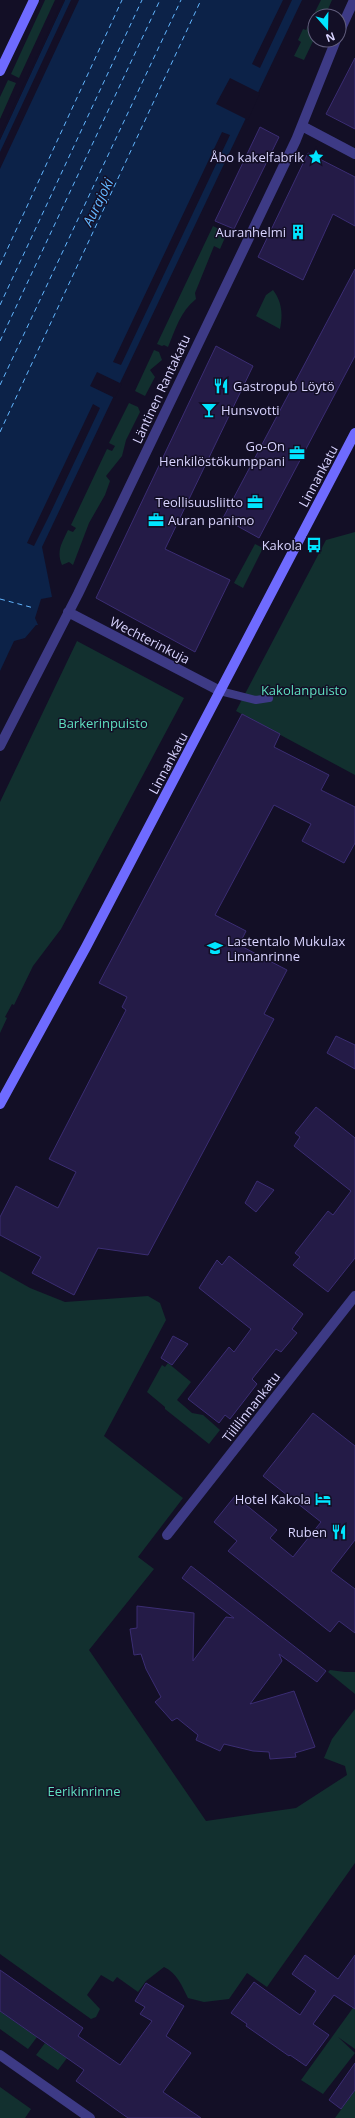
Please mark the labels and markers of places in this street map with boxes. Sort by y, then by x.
place label: Åbo kakelfabrik [210,148,304,166]
place icon: Åbo kakelfabrik [307,148,325,166]
place label: Auranhelmi [215,223,286,241]
building icon: Auranhelmi [289,223,307,241]
restaurant icon: Gastropub Löytö [212,377,230,395]
place label: Gastropub Löytö [233,377,335,395]
bar icon: Hunsvotti [200,401,218,419]
place label: Hunsvotti [221,401,280,419]
place label: Go-On Henkilöstökumppani [159,437,285,470]
office icon: Go-On Henkilöstökumppani [288,444,306,462]
place label: Teollisuusliitto [156,493,243,511]
office icon: Teollisuusliitto [246,493,264,511]
office icon: Auran panimo [147,511,165,529]
place label: Auran panimo [168,511,255,529]
place label: Kakola [262,536,302,554]
bus stop icon: Kakola [305,536,323,554]
place label: Lastentalo Mukulax Linnanrinne [227,932,345,965]
school or university icon: Lastentalo Mukulax Linnanrinne [206,939,224,957]
place label: Hotel Kakola [235,1490,311,1508]
hotel icon: Hotel Kakola [314,1490,332,1508]
place label: Ruben [288,1523,327,1541]
restaurant icon: Ruben [330,1523,348,1541]

